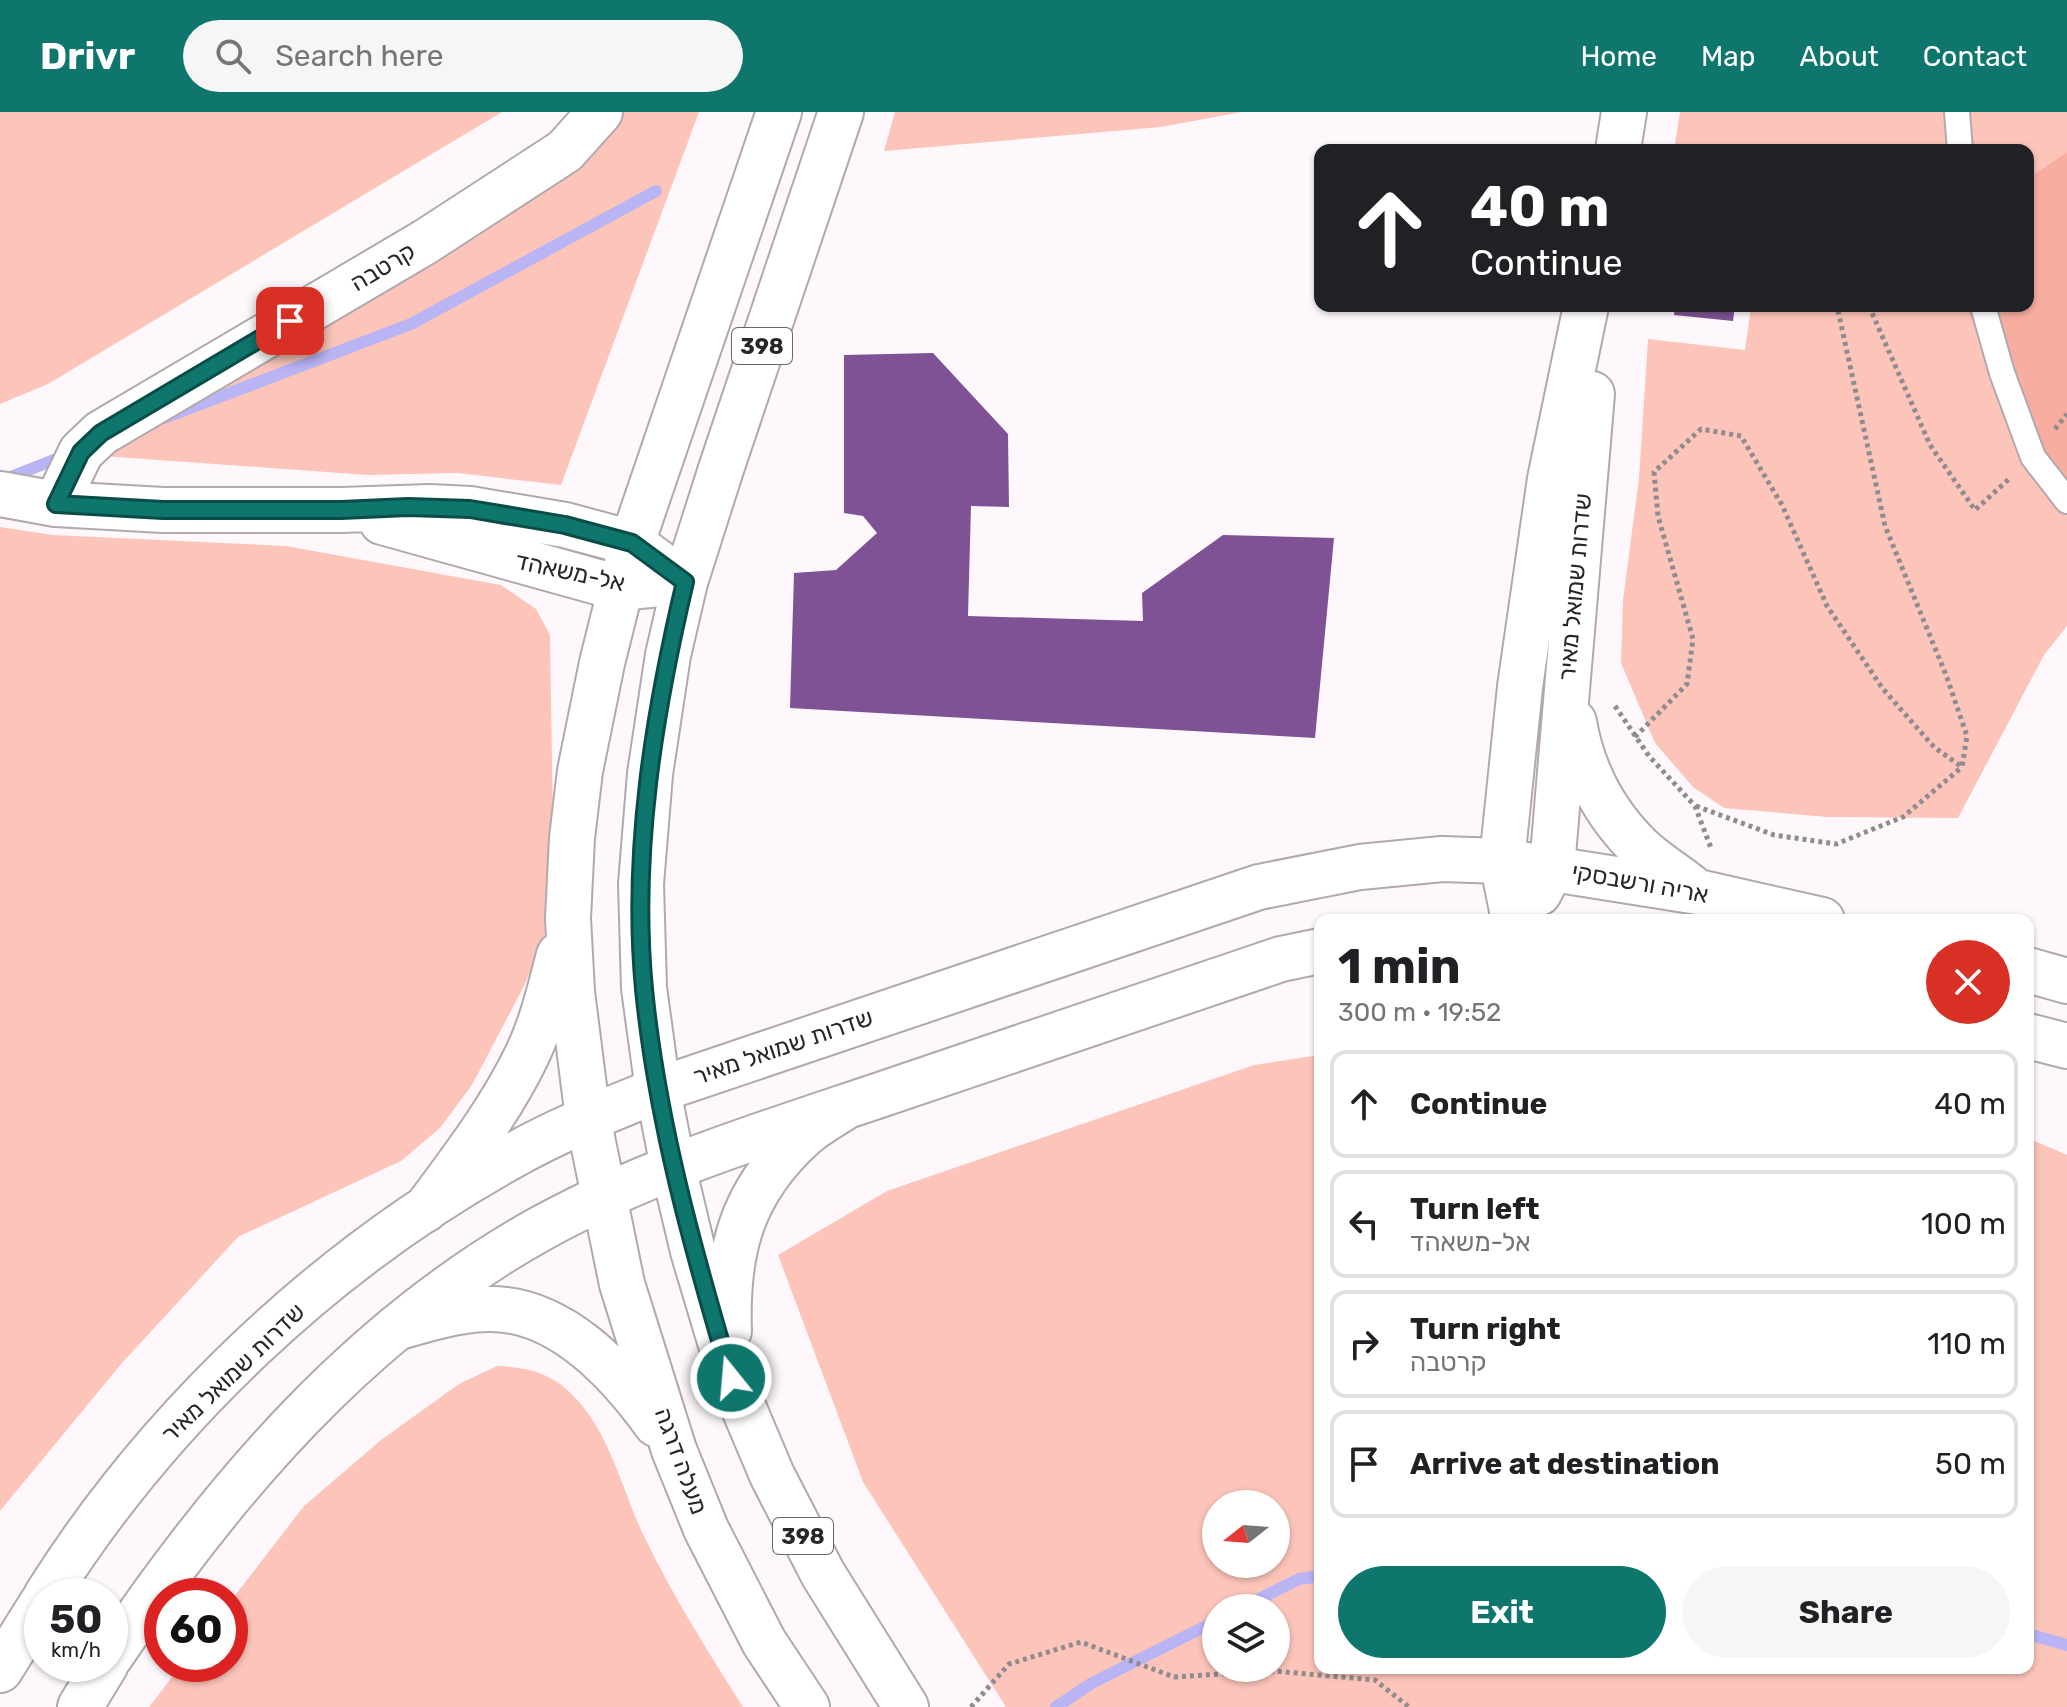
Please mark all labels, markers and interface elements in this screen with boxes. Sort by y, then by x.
search box [183,20,743,92]
text: Drivr [40,33,135,79]
icon: search [211,34,255,78]
text: Search here [275,38,444,74]
text: Home [1580,40,1657,73]
text: Map [1701,40,1755,73]
text: About [1799,40,1879,73]
text: Contact [1923,40,2027,73]
text: 40 m [1470,174,1610,240]
icon: ahead [1338,176,1442,280]
street label: קרטבה [345,237,421,297]
text: Continue [1470,241,1623,284]
pin [256,287,324,355]
icon: arrive [268,299,312,343]
road number: 398 [732,328,792,364]
street label: שדרות שמואל מאיר [1553,492,1597,682]
street label: אל-משאהד [513,547,627,597]
street label: אריה ורשבסקי [1570,857,1710,909]
text: 1 min [1338,938,1461,995]
button: close [1926,940,2010,1024]
text: 300 m · 19:52 [1338,997,1501,1028]
street label: שדרות שמואל מאיר [689,1003,877,1091]
icon: ahead [1342,1082,1386,1126]
text: Continue [1410,1086,1547,1122]
text: 40 m [1934,1086,2006,1122]
text: Turn left [1410,1191,1540,1227]
icon: left [1342,1202,1386,1246]
text: 100 m [1921,1206,2006,1242]
text: אל-משאהד [1410,1227,1531,1258]
street label: שדרות שמואל מאיר [156,1298,310,1448]
text: Turn right [1410,1311,1561,1347]
icon: right [1342,1322,1386,1366]
text: 110 m [1927,1326,2006,1362]
position arrow [689,1336,773,1420]
text: קרטבה [1410,1347,1487,1378]
street label: מעלה דרגה [649,1404,713,1518]
icon: arrive [1342,1442,1386,1486]
text: Arrive at destination [1410,1446,1720,1482]
text: 50 m [1935,1446,2006,1482]
north arrow [1202,1490,1290,1578]
map controls [1202,1490,1290,1682]
road number: 398 [773,1518,833,1554]
button: Exit [1338,1566,1666,1658]
button: Share [1682,1566,2010,1658]
speed limit sign: 60 [144,1578,248,1682]
button: layers [1202,1594,1290,1682]
text: 50 [49,1596,103,1643]
text: km/h [51,1638,101,1662]

